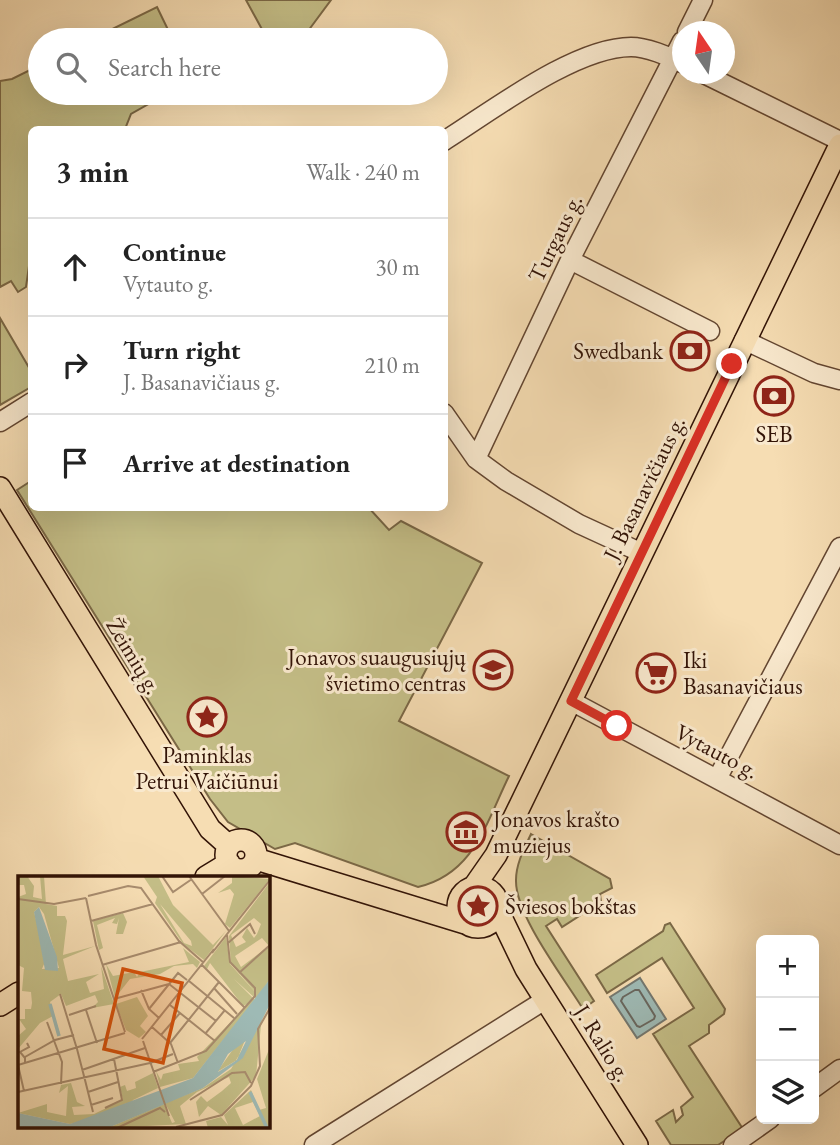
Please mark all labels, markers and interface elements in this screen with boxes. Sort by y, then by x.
north arrow [672,21,735,84]
search box [28,28,448,105]
icon: search [52,48,90,86]
text: Search here [108,50,221,84]
text: 3 min [56,152,129,191]
text: Walk · 240 m [306,157,420,187]
street label: Turgaus g. [521,189,589,287]
text: Continue [123,235,226,269]
icon: ahead [56,248,94,286]
text: 30 m [375,252,420,282]
text: Vytauto g. [123,269,213,299]
bank icon: Swedbank [669,330,711,372]
text: Turn right [123,333,241,367]
place label: Swedbank [573,336,664,366]
icon: right [56,346,94,384]
route end [716,348,747,379]
text: 210 m [364,350,420,380]
text: J. Basanavičiaus g. [123,367,280,397]
bank icon: SEB [753,375,795,417]
street label: J. Basanavičiaus g. [595,411,692,567]
place label: SEB [755,419,793,449]
icon: arrive [56,444,94,482]
text: Arrive at destination [123,446,350,480]
street label: Žeimių g. [100,612,168,700]
place label: Jonavos suaugusiųjų švietimo centras [286,642,466,698]
place label: Iki Basanavičiaus [683,645,803,701]
school or university icon: Jonavos suaugusiųjų švietimo centras [472,649,514,691]
supermarket icon: Iki Basanavičiaus [635,652,677,694]
place icon: Paminklas Petrui Vaičiūnui [186,696,228,738]
route start [601,710,632,741]
street label: Vytauto g. [670,717,764,785]
place label: Paminklas Petrui Vaičiūnui [136,740,279,796]
place label: Jonavos krašto muziejus [491,804,620,860]
museum icon: Jonavos krašto muziejus [445,811,487,853]
inset map [18,876,270,1128]
place icon: Šviesos bokštas [457,885,499,927]
place label: Šviesos bokštas [505,891,636,921]
map controls [756,935,819,1124]
button: + [756,935,819,998]
street label: J. Ralio g. [567,997,638,1087]
button: − [756,998,819,1061]
button: layers [756,1061,819,1124]

